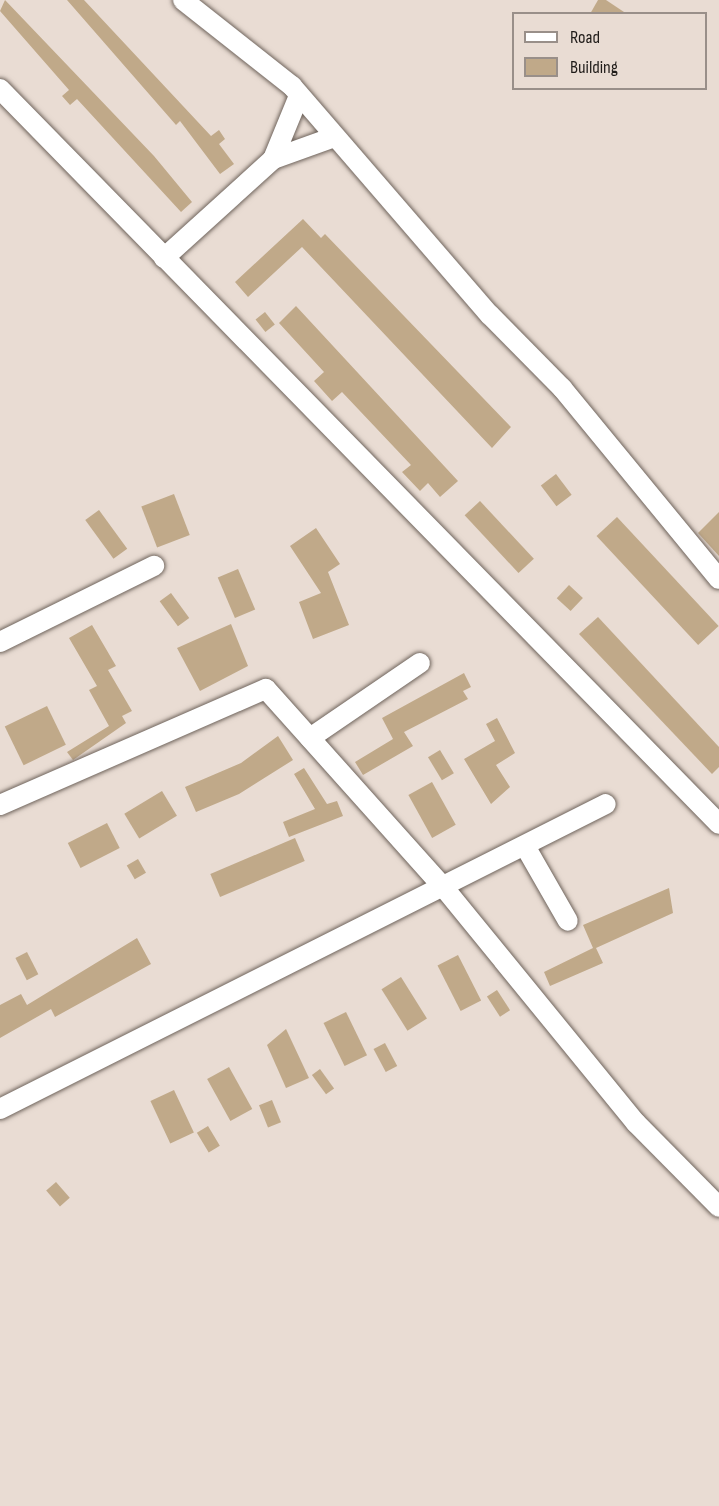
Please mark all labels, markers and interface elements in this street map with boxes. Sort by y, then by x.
legend [512,12,707,90]
text: Road [570,27,600,48]
text: Building [570,57,618,78]

